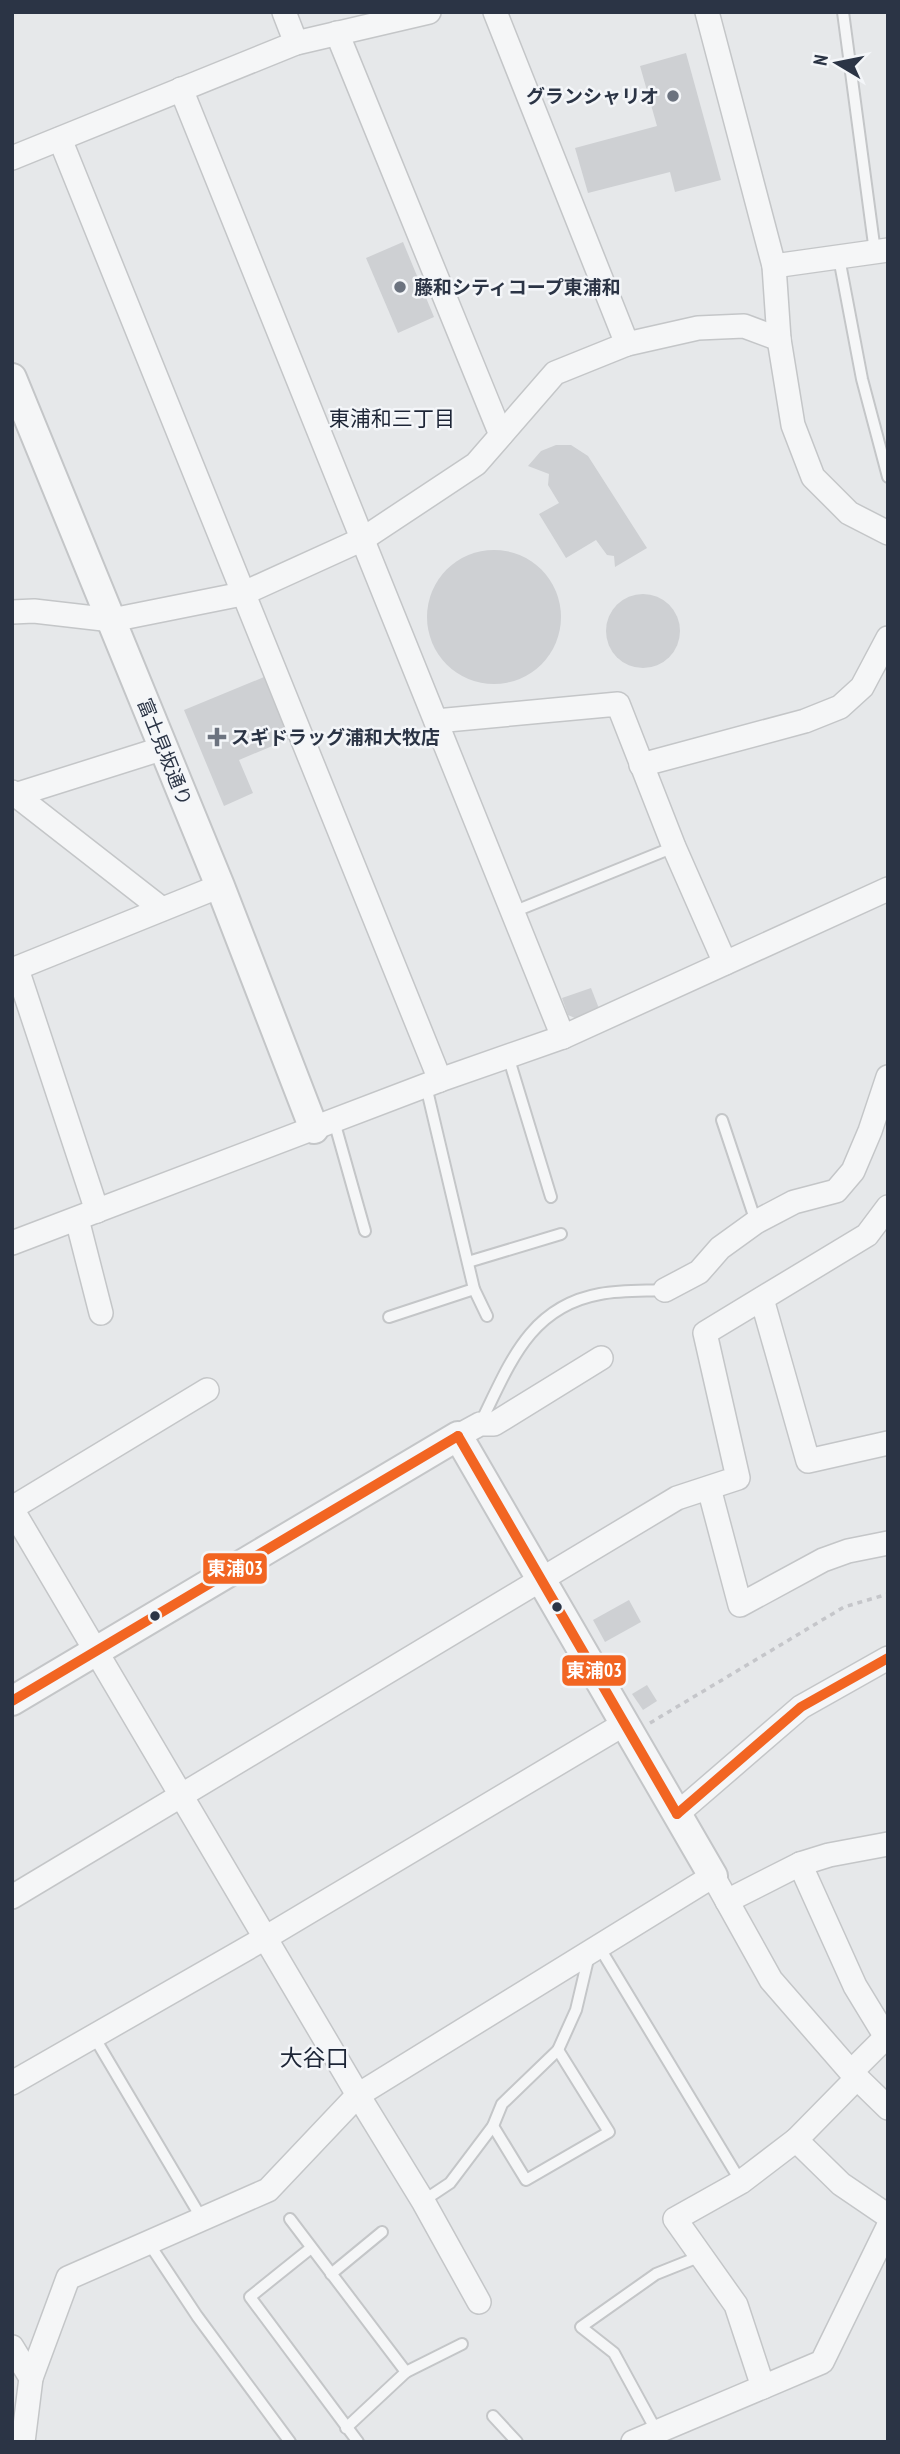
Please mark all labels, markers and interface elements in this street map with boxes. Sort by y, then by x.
north arrow [802,28,872,98]
text: N [808,53,833,67]
place label: グランシャリオ [526,84,659,108]
marker: グランシャリオ [665,88,681,104]
place label: 藤和シティコープ東浦和 [414,275,621,299]
marker: 藤和シティコープ東浦和 [392,279,408,295]
district label: 東浦和三丁目 [329,405,455,432]
street label: 富士見坂通り [133,695,197,809]
place label: スギドラッグ浦和大牧店 [231,725,440,749]
marker: スギドラッグ浦和大牧店 [209,729,225,745]
line badge: 東浦03 [202,1552,268,1585]
text: 東浦03 [207,1556,263,1580]
unlabelled marker [550,1600,564,1614]
unlabelled marker [148,1609,162,1623]
line badge: 東浦03 [561,1654,627,1687]
text: 東浦03 [566,1658,622,1682]
district label: 大谷口 [280,2043,349,2072]

